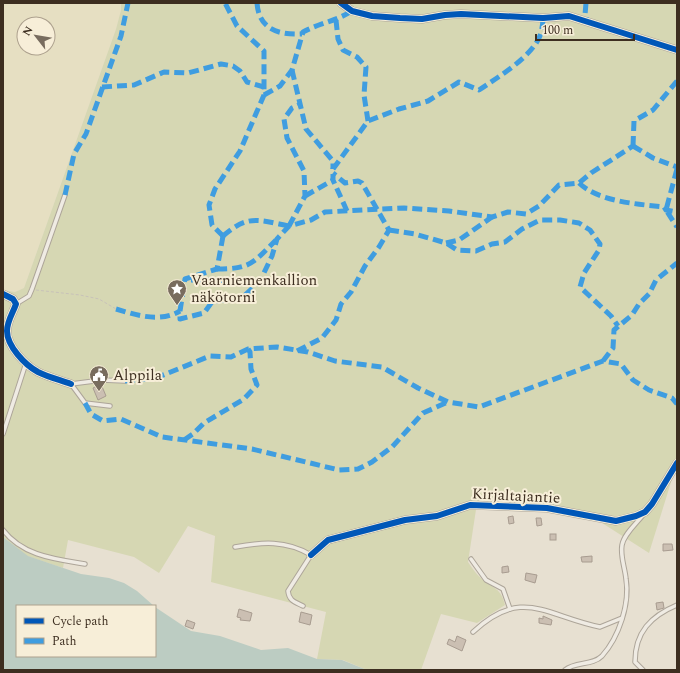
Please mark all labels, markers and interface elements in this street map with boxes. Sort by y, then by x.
north arrow [16,16,56,56]
scale bar [536,16,634,42]
text: 100 m [542,21,573,40]
text: N [18,23,37,39]
place label: Vaarniemenkallion näkötorni [191,269,317,309]
place icon: Vaarniemenkallion näkötorni [166,278,188,306]
public building icon: Alppila [88,364,110,392]
place label: Alppila [113,364,163,387]
street label: Kirjaltajantie [471,482,561,510]
legend [16,605,156,657]
text: Cycle path [52,612,109,631]
text: Path [52,632,77,651]

